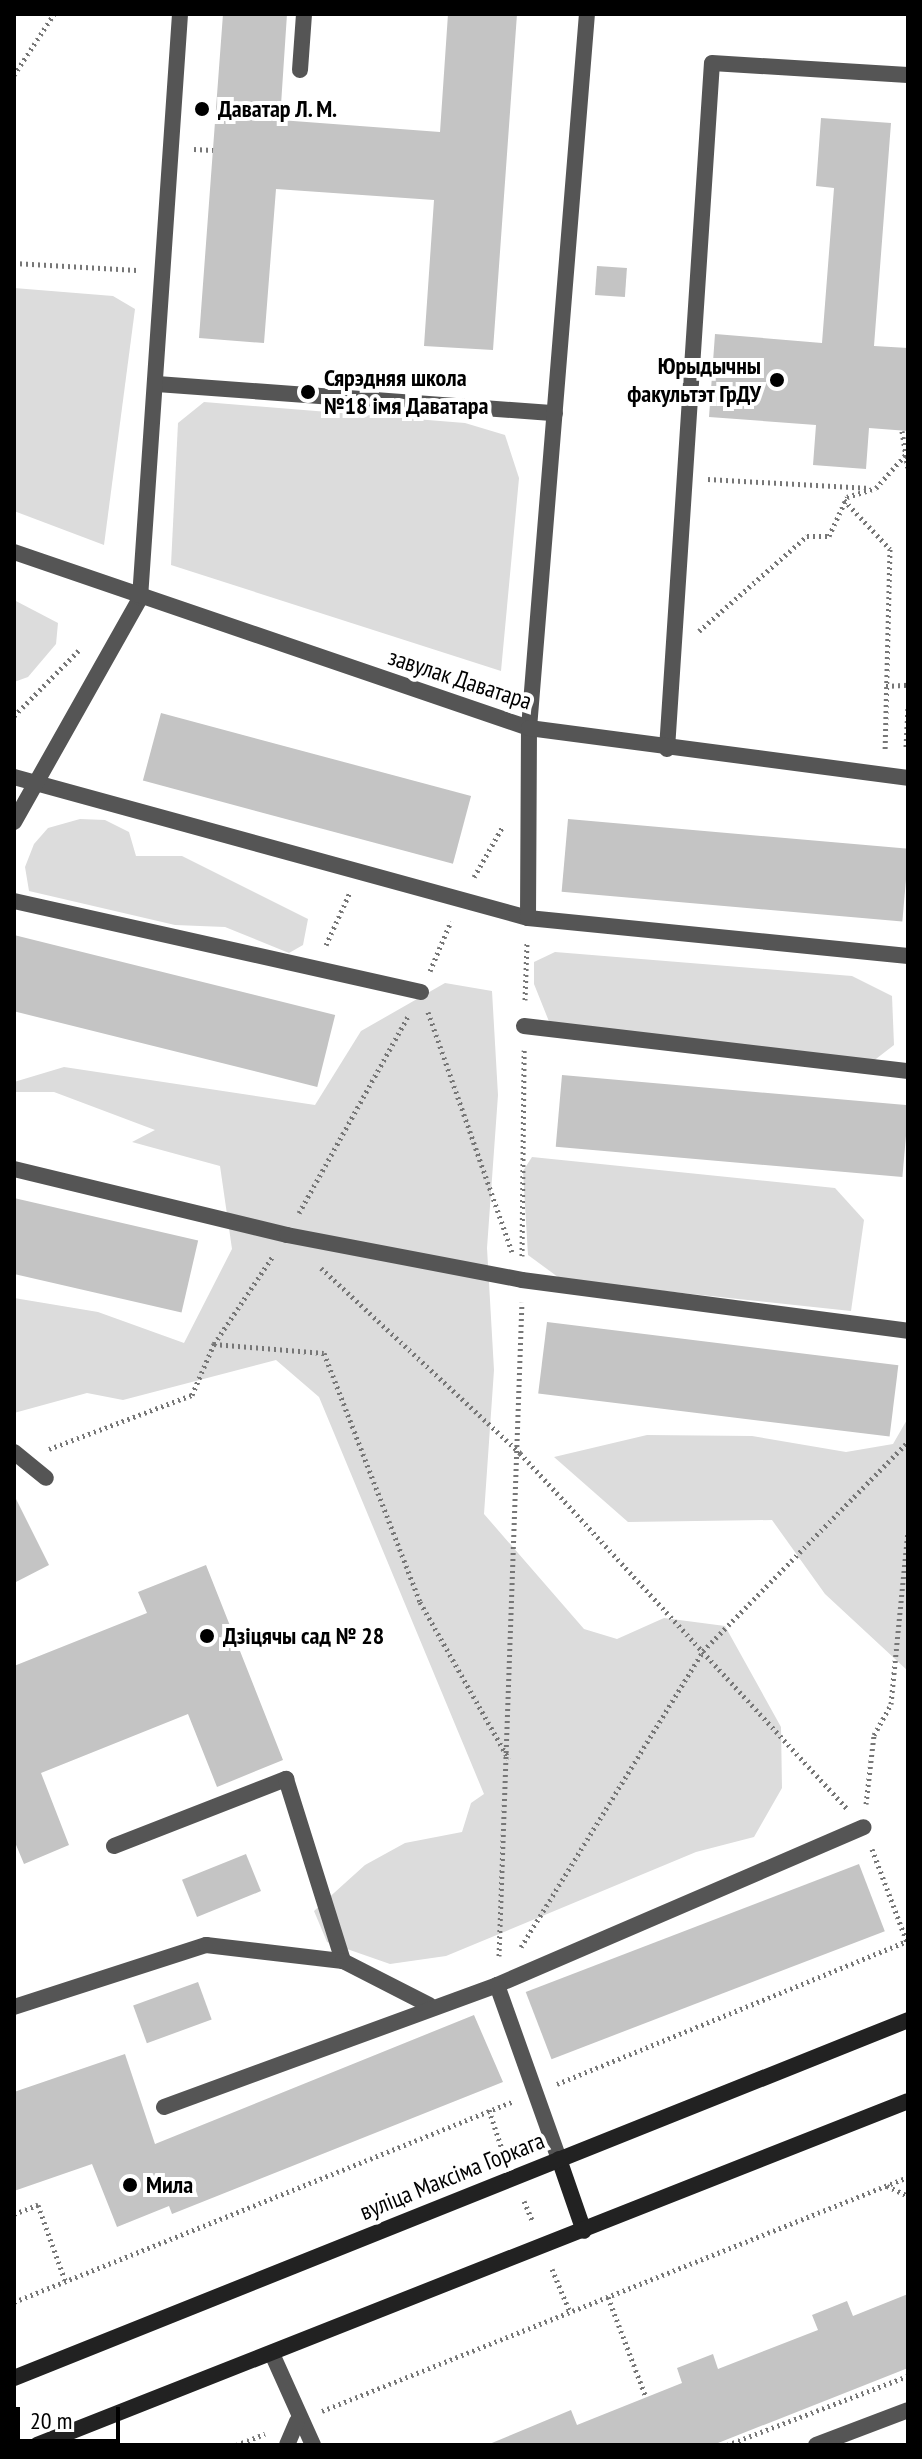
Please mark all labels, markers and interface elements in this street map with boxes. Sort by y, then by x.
place label: Даватар Л. М. [218,95,339,123]
marker: Даватар Л. М. [193,100,211,118]
place label: Юрыдычны факультэт ГрДУ [627,352,761,408]
place label: Сярэдняя школа №18 імя Даватара [324,364,489,420]
marker: Юрыдычны факультэт ГрДУ [768,371,786,389]
marker: Сярэдняя школа №18 імя Даватара [299,383,317,401]
street label: завулак Даватара [385,642,535,716]
place label: Дзіцячы сад № 28 [223,1622,384,1650]
marker: Дзіцячы сад № 28 [198,1627,216,1645]
street label: вуліца Максіма Горкага [356,2126,548,2226]
place label: Мила [146,2171,193,2199]
marker: Мила [121,2176,139,2194]
scale bar [20,2391,124,2441]
text: 20 m [30,2405,72,2436]

